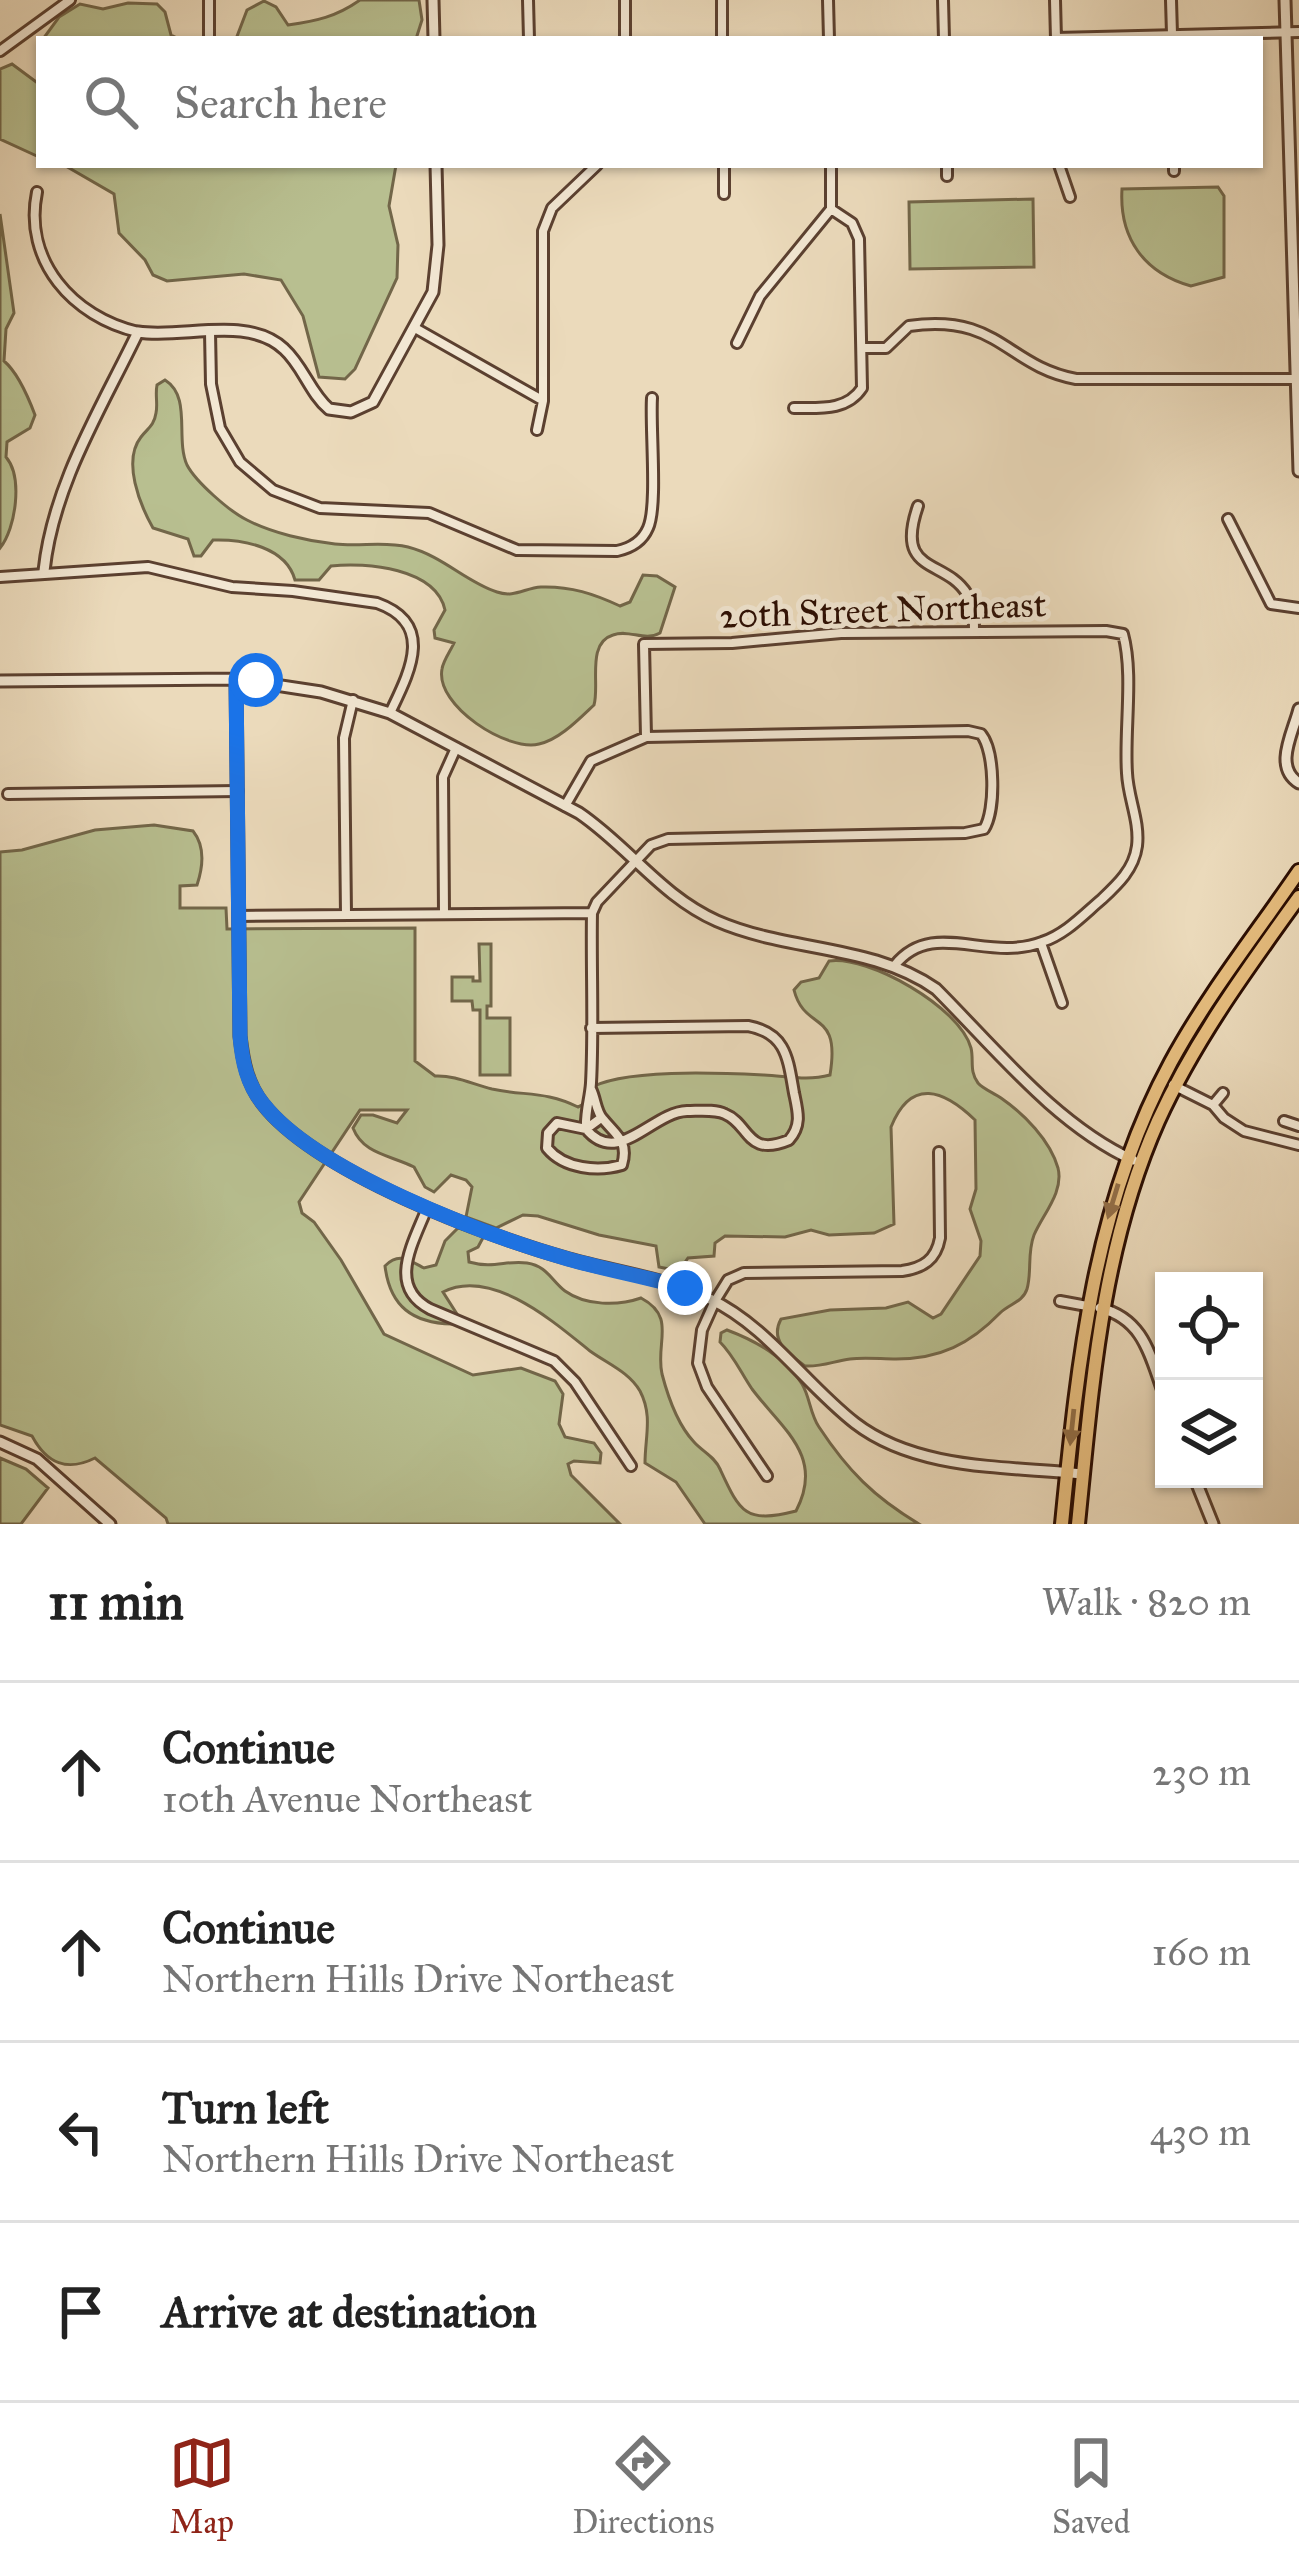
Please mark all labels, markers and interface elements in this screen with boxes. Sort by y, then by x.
search box [36,36,1263,168]
icon: search [78,69,144,135]
text: Search here [174,75,387,130]
street label: 20th Street Northeast [719,582,1047,638]
route start [229,653,283,707]
one-way arrow [1103,1183,1121,1220]
route end [658,1261,712,1315]
map controls [1155,1272,1263,1488]
button: locate [1155,1272,1263,1380]
button: layers [1155,1380,1263,1488]
one-way arrow [1062,1409,1081,1446]
text: 11 min [48,1571,184,1633]
text: Walk · 820 m [1042,1578,1251,1626]
text: Continue [162,1720,335,1775]
icon: ahead [48,1739,114,1805]
text: 230 m [1152,1748,1251,1796]
text: 10th Avenue Northeast [162,1775,532,1823]
text: Continue [162,1900,335,1955]
icon: ahead [48,1919,114,1985]
text: 160 m [1152,1928,1251,1976]
text: Northern Hills Drive Northeast [162,1955,674,2003]
text: Turn left [162,2080,329,2135]
icon: left [48,2099,114,2165]
text: 430 m [1150,2108,1251,2156]
text: Northern Hills Drive Northeast [162,2135,674,2183]
icon: arrive [48,2279,114,2345]
text: Arrive at destination [162,2284,537,2339]
tab: Map [169,2430,235,2542]
tab: Directions [572,2430,714,2542]
tab: Saved [1052,2430,1130,2542]

